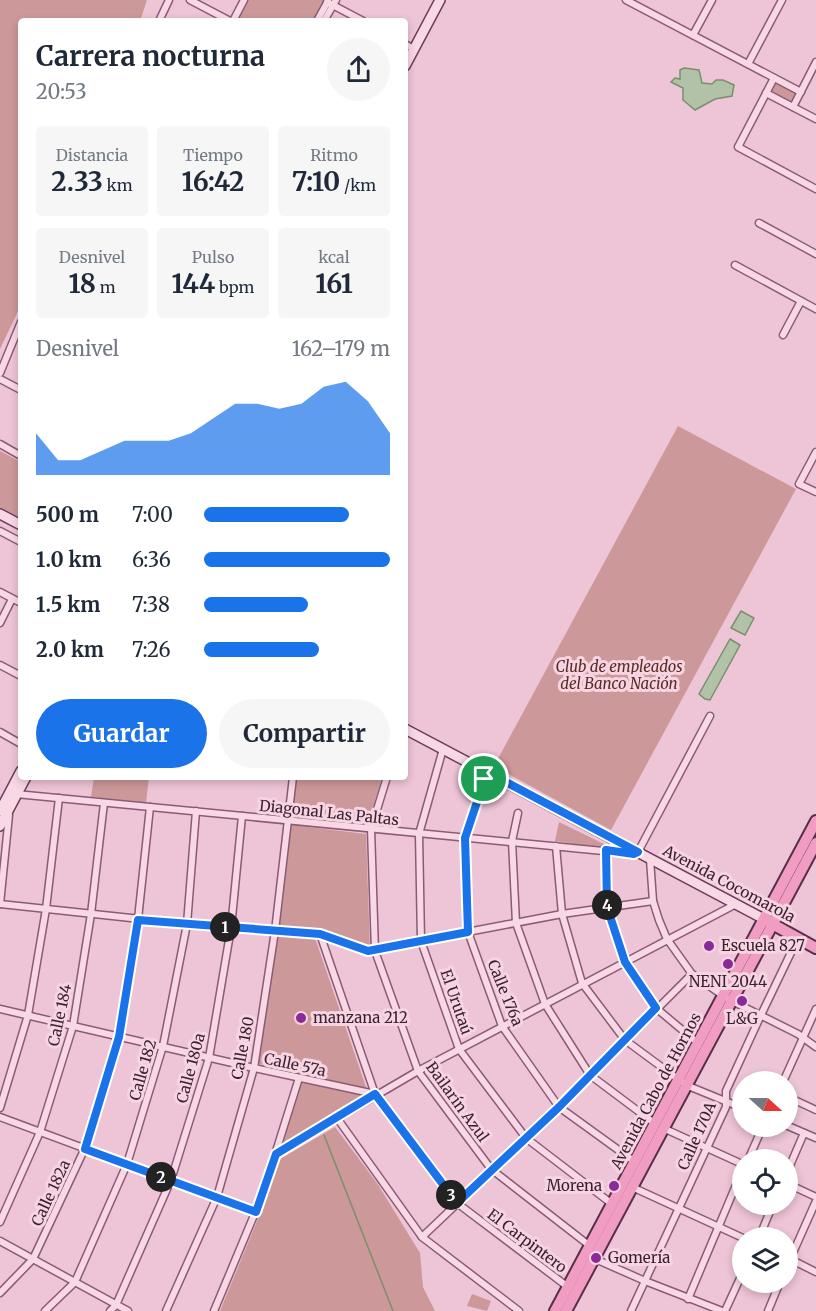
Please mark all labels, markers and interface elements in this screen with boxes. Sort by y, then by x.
button: share [327,38,390,101]
text: Carrera nocturna [36,39,265,73]
text: 20:53 [36,79,87,104]
text: Distancia [56,145,128,165]
text: Tiempo [183,145,243,165]
text: Ritmo [310,145,358,165]
text: 2.33 [51,165,103,198]
text: 16:42 [182,165,244,198]
text: 7:10 [292,165,340,198]
text: km [103,175,133,195]
text: /km [340,175,376,195]
text: Desnivel [59,247,125,267]
text: Pulso [192,247,234,267]
text: kcal [318,247,350,267]
text: 18 [68,267,96,300]
text: 144 [172,267,215,300]
text: 161 [315,267,353,300]
text: m [96,277,116,297]
text: bpm [215,277,254,297]
text: Desnivel [36,336,119,361]
text: 162–179 m [292,336,390,361]
text: 500 m [36,502,99,527]
text: 7:00 [132,502,173,527]
text: 1.0 km [36,547,102,572]
text: 6:36 [132,547,171,572]
text: 1.5 km [36,592,100,617]
text: 7:38 [132,592,170,617]
text: 2.0 km [36,637,104,662]
text: 7:26 [132,637,171,662]
park label: Club de empleados del Banco Nación [555,657,683,693]
button: Guardar [36,699,207,768]
button: Compartir [219,699,390,768]
pin [458,753,509,804]
icon: arrive [467,762,500,795]
street label: Diagonal Las Paltas [258,796,400,829]
street label: Avenida Cocomarola [659,840,799,926]
pin: 4 [592,890,622,920]
text: 4 [602,895,612,915]
pin: 1 [210,912,240,942]
text: 1 [221,917,229,937]
place label: Escuela 827 [721,936,805,955]
marker: Escuela 827 [702,939,716,953]
street label: Calle 176a [484,957,527,1029]
marker: NENI 2044 [721,957,735,971]
street label: El Urutaú [436,967,477,1037]
place label: NENI 2044 [689,972,767,991]
street label: Calle 184 [44,982,75,1048]
marker: L&G [735,994,749,1008]
place label: manzana 212 [313,1008,408,1027]
street label: Avenida Cabo de Hornos [606,1009,705,1173]
place label: L&G [726,1009,758,1028]
marker: manzana 212 [294,1011,308,1025]
street label: Calle 180 [227,1015,258,1081]
street label: Calle 180a [172,1031,209,1105]
street label: Calle 182 [125,1037,160,1103]
street label: Calle 57a [262,1049,328,1080]
street label: Bailarín Azul [422,1058,493,1146]
north arrow [732,1071,798,1137]
map controls [732,1071,798,1293]
street label: Calle 170A [673,1098,720,1173]
button: locate [732,1149,798,1215]
street label: Calle 182a [27,1157,74,1229]
pin: 2 [146,1162,176,1192]
text: 2 [156,1167,166,1187]
place label: Morena [546,1176,602,1195]
marker: Morena [607,1179,621,1193]
pin: 3 [436,1180,466,1210]
text: 3 [446,1185,456,1205]
street label: El Carpintero [484,1204,571,1277]
button: layers [732,1227,798,1293]
place label: Gomería [608,1248,670,1267]
marker: Gomería [589,1251,603,1265]

